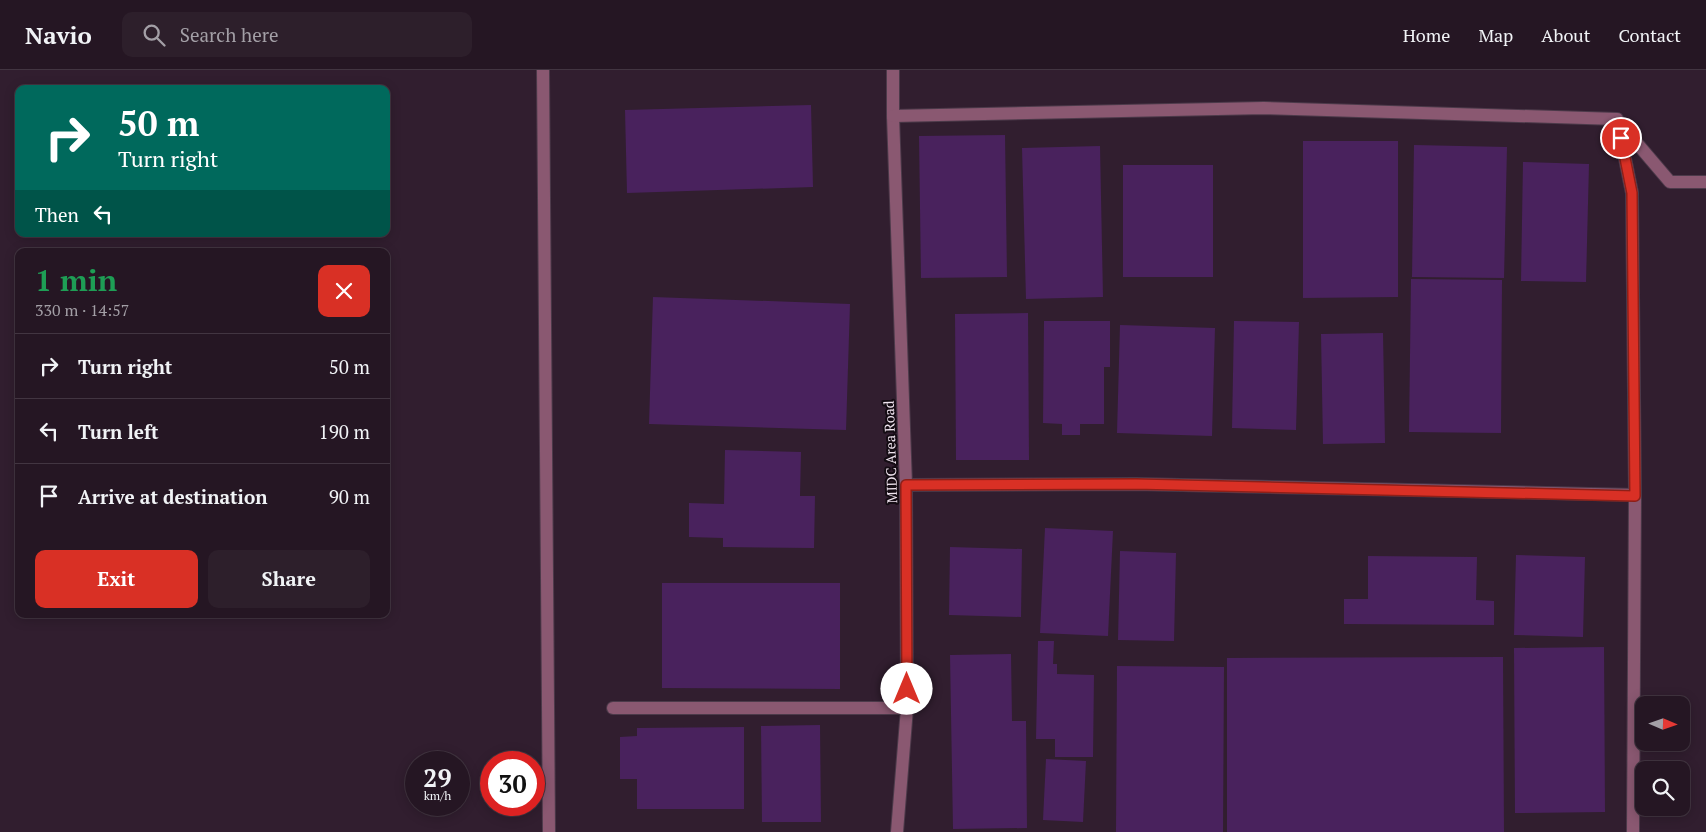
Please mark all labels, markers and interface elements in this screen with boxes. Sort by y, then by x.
search box [122,12,472,57]
text: Navio [25,19,92,51]
icon: search [140,21,168,49]
text: Search here [180,22,279,47]
text: Home [1403,23,1450,47]
text: Map [1478,23,1513,47]
text: About [1541,23,1590,47]
text: Contact [1618,23,1681,47]
text: 50 m [118,100,199,146]
icon: right [35,105,100,170]
pin [1600,117,1642,159]
icon: arrive [1607,124,1635,152]
text: Turn right [118,144,218,173]
icon: left [89,200,117,228]
text: Then [35,202,79,227]
text: 1 min [35,260,117,300]
button: close [318,265,370,317]
text: 330 m · 14:57 [35,299,129,321]
icon: right [35,352,63,380]
text: Turn right [78,354,172,379]
text: 50 m [329,354,370,379]
street label: MIDC Area Road [879,400,901,504]
icon: left [35,417,63,445]
text: Turn left [78,419,159,444]
text: 190 m [319,419,370,444]
icon: arrive [35,482,63,510]
text: Arrive at destination [78,484,267,509]
text: 90 m [329,484,370,509]
button: Exit [35,550,198,608]
button: Share [208,550,370,608]
position arrow [880,662,932,714]
north arrow [1635,696,1690,751]
map controls [1635,696,1690,816]
speed limit sign: 30 [480,751,545,816]
text: 29 [423,761,452,794]
button: search [1635,761,1690,816]
text: km/h [424,788,451,803]

